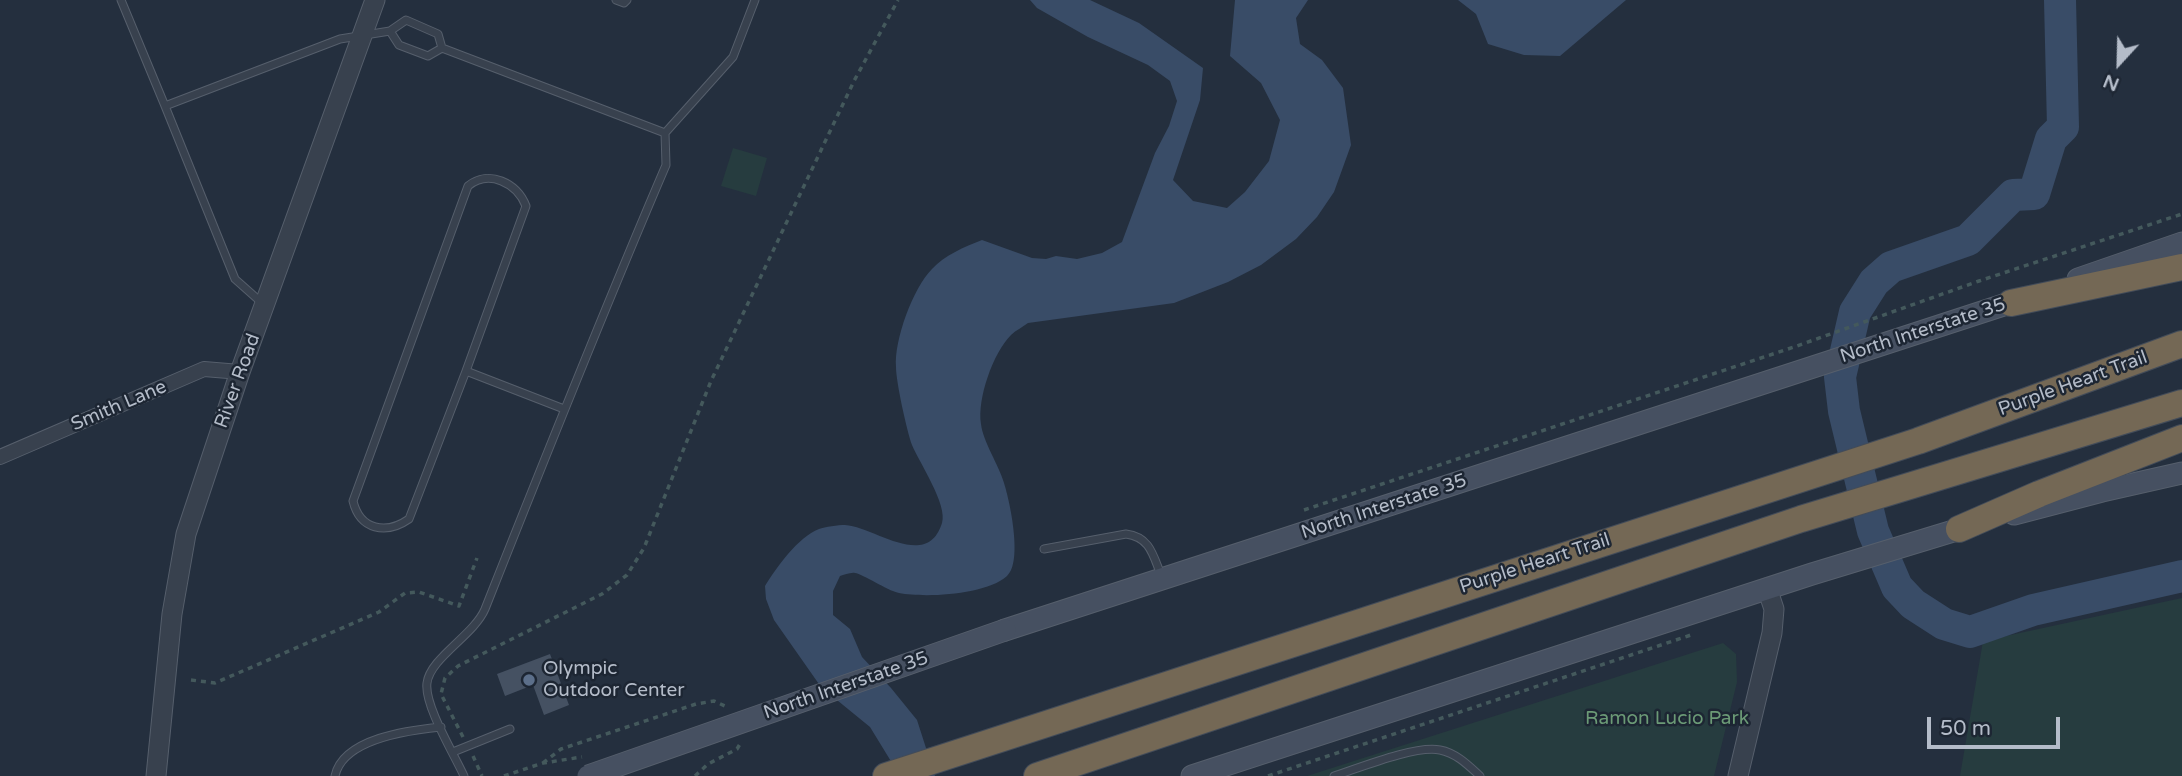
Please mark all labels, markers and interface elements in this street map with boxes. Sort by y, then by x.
north arrow [2084,28,2154,98]
text: N [2100,69,2122,96]
street label: North Interstate 35 [1837,293,2009,369]
street label: River Road [210,331,266,431]
street label: Purple Heart Trail [1995,346,2151,422]
street label: Smith Lane [68,376,170,436]
street label: North Interstate 35 [1298,469,1470,545]
street label: Purple Heart Trail [1457,529,1613,599]
street label: North Interstate 35 [761,647,931,725]
place label: Olympic Outdoor Center [543,658,684,702]
marker: Olympic Outdoor Center [521,672,537,688]
scale bar [1930,702,2063,746]
park label: Ramon Lucio Park [1585,708,1749,730]
text: 50 m [1940,716,1991,741]

